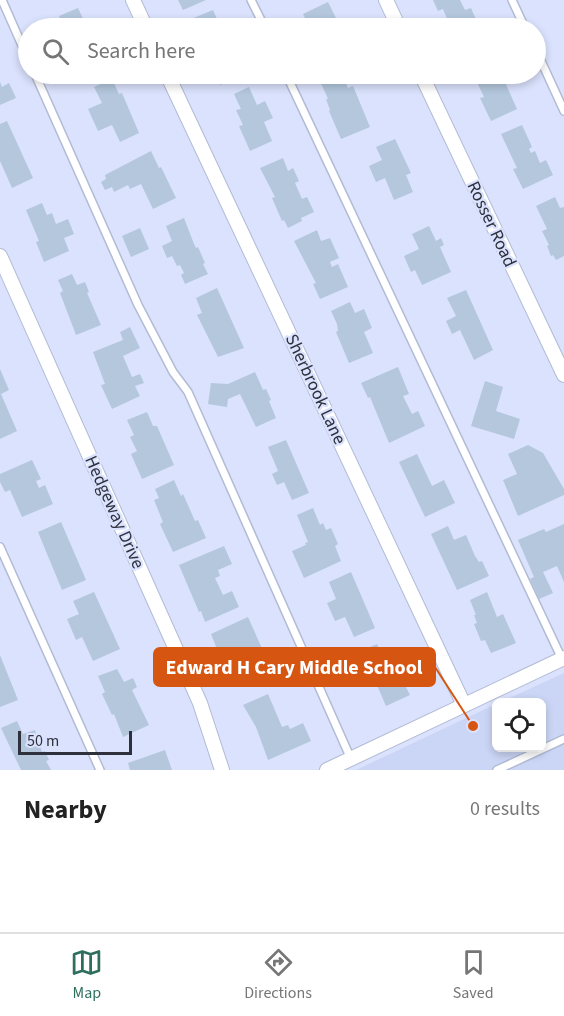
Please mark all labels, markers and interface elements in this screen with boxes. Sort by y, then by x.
search box [18,18,546,84]
icon: search [39,35,72,68]
text: Search here [87,35,195,67]
street label: Rosser Road [461,177,522,271]
street label: Sherbrook Lane [279,330,352,449]
street label: Hedgeway Drive [78,452,151,573]
callout: Edward H Cary Middle School [154,648,435,686]
text: Edward H Cary Middle School [165,654,423,682]
map controls [492,698,546,752]
button: locate [492,698,546,752]
scale bar [18,728,132,756]
text: 50 m [27,730,59,752]
text: Nearby [24,791,107,828]
text: 0 results [470,795,540,823]
tab: Map [70,946,103,1004]
tab: Directions [244,946,312,1004]
tab: Saved [453,946,494,1004]

